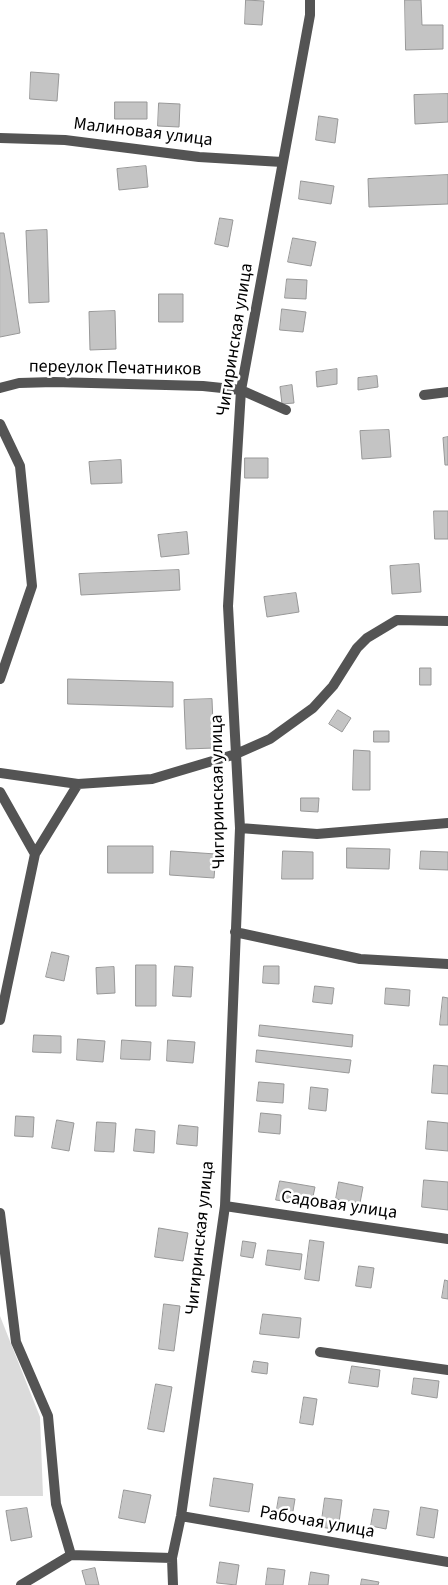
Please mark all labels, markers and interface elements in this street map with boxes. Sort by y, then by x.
street label: Малиновая улица [72,114,214,152]
street label: Чигиринская улица [213,262,259,418]
street label: переулок Печатников [29,357,201,381]
street label: Чигиринская улица [207,714,231,870]
street label: Чигиринская улица [182,1160,220,1316]
street label: Садовая улица [280,1187,398,1225]
street label: Рабочая улица [258,1502,376,1544]

